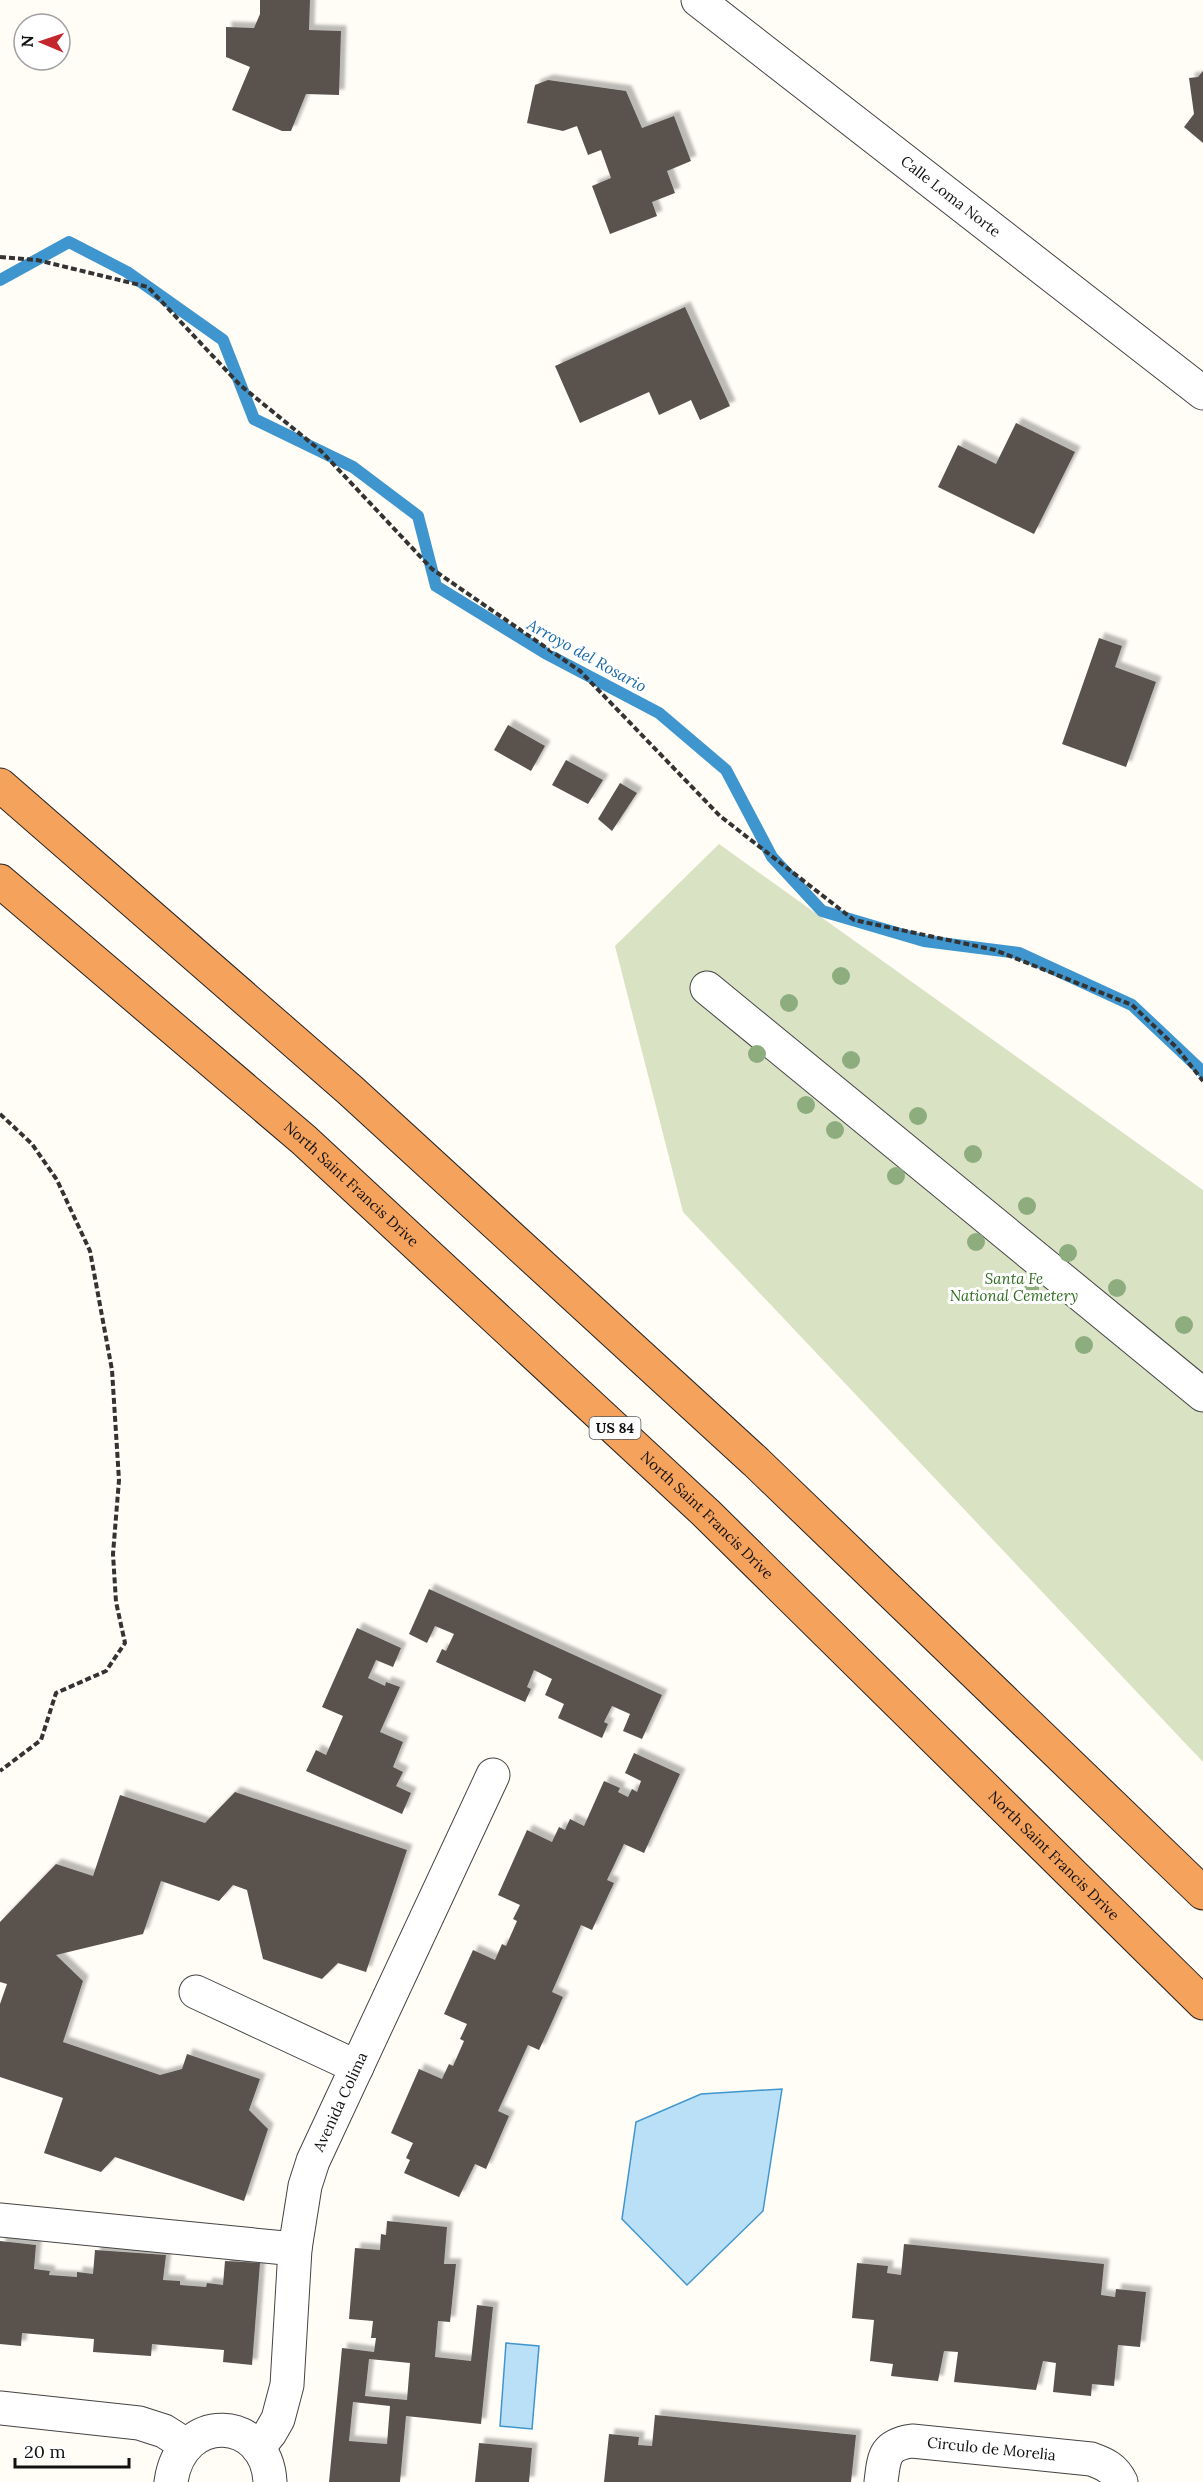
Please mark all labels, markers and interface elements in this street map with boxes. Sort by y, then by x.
north arrow [12,12,72,72]
text: N [17,35,37,48]
street label: Calle Loma Norte [897,151,1005,241]
water label: Arroyo del Rosario [523,613,650,696]
street label: North Saint Francis Drive [280,1117,423,1251]
park label: Santa Fe National Cemetery [950,1269,1078,1305]
road number: US 84 [590,1417,640,1439]
street label: North Saint Francis Drive [637,1447,778,1583]
street label: North Saint Francis Drive [984,1787,1124,1924]
street label: Avenida Colima [308,2049,372,2155]
scale bar [15,2431,129,2469]
street label: Circulo de Morelia [926,2433,1057,2464]
text: 20 m [24,2440,66,2463]

